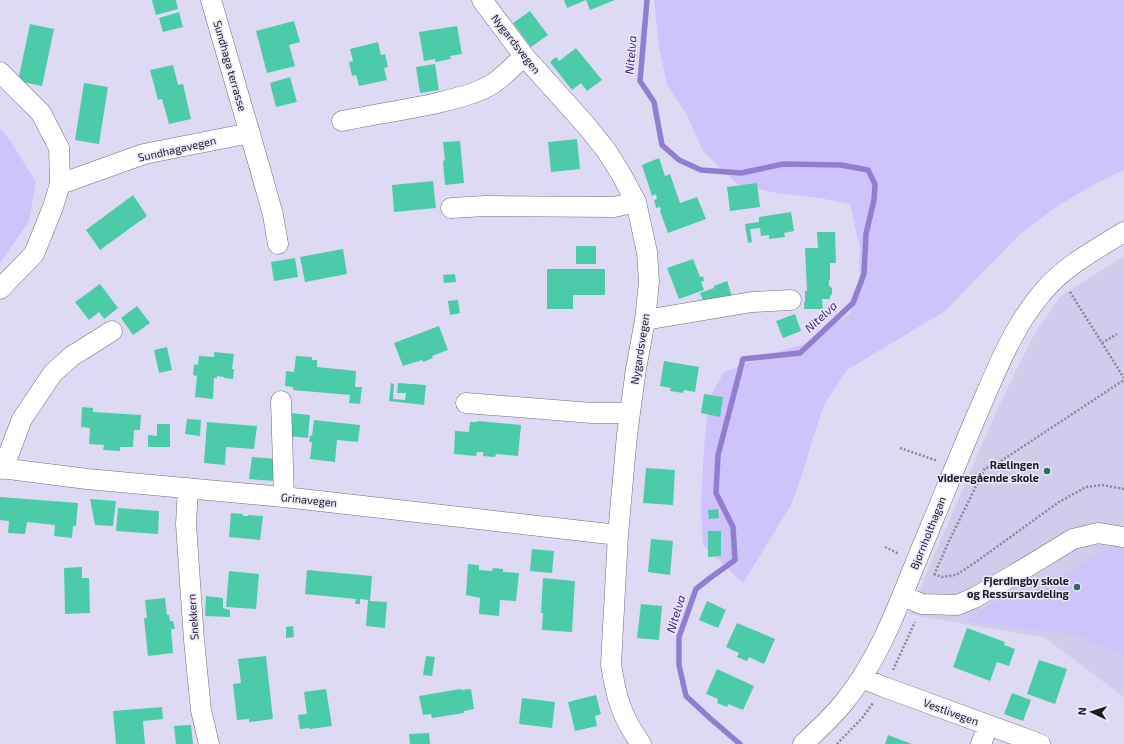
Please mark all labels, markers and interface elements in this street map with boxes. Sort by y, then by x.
street label: Nygardsvegen [489,11,544,76]
street label: Sundhaga terrasse [211,19,250,113]
water label: Nitelva [621,35,639,75]
street label: Sundhagavegen [137,133,217,164]
water label: Nitelva [801,298,839,335]
street label: Nygardsvegen [627,312,652,385]
place label: Rælingen videregående skole [937,458,1039,484]
marker: Rælingen videregående skole [1042,466,1052,476]
street label: Grinavegen [280,490,338,509]
street label: Bjørnholthagan [907,494,949,572]
place label: Fjerdingby skole og Ressursavdeling [967,574,1070,600]
marker: Fjerdingby skole og Ressursavdeling [1072,582,1082,592]
water label: Nitelva [663,593,687,634]
street label: Snekkern [184,594,201,641]
north arrow [1072,692,1112,732]
street label: Vestlivegen [922,695,981,728]
text: N [1075,707,1088,716]

